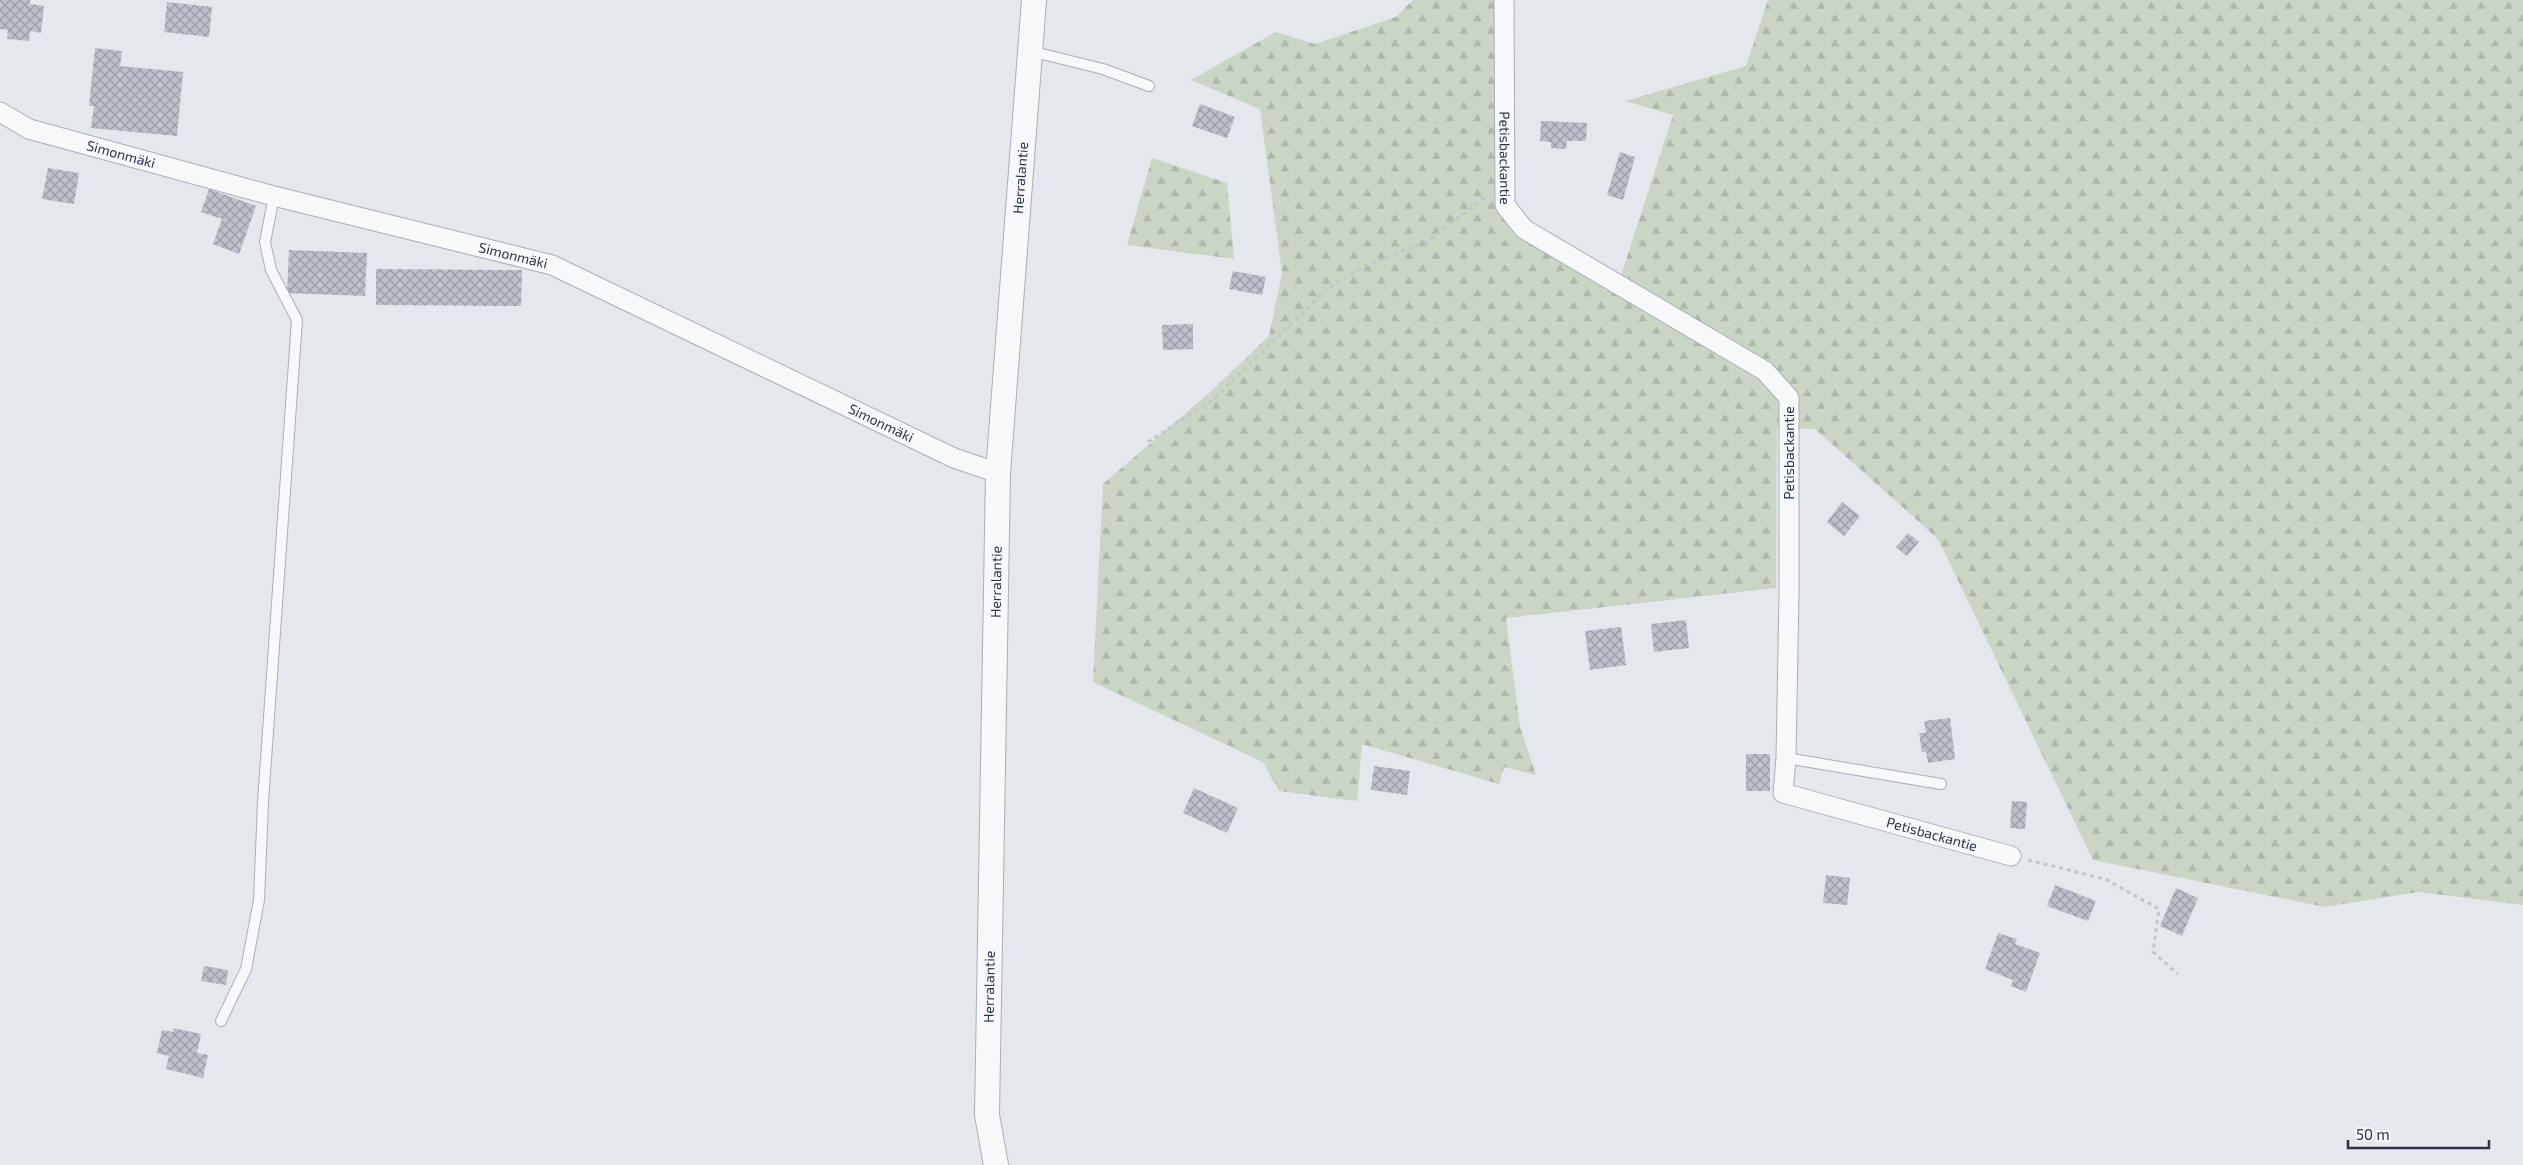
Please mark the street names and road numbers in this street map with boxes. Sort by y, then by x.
street label: Petisbackantie [1497,111,1514,205]
street label: Simonmäki [85,136,157,171]
street label: Herralantie [1009,141,1031,214]
street label: Simonmäki [477,238,549,272]
street label: Simonmäki [846,400,917,445]
street label: Petisbackantie [1780,406,1797,500]
street label: Herralantie [987,546,1005,618]
street label: Petisbackantie [1885,813,1979,854]
street label: Herralantie [980,951,998,1023]

